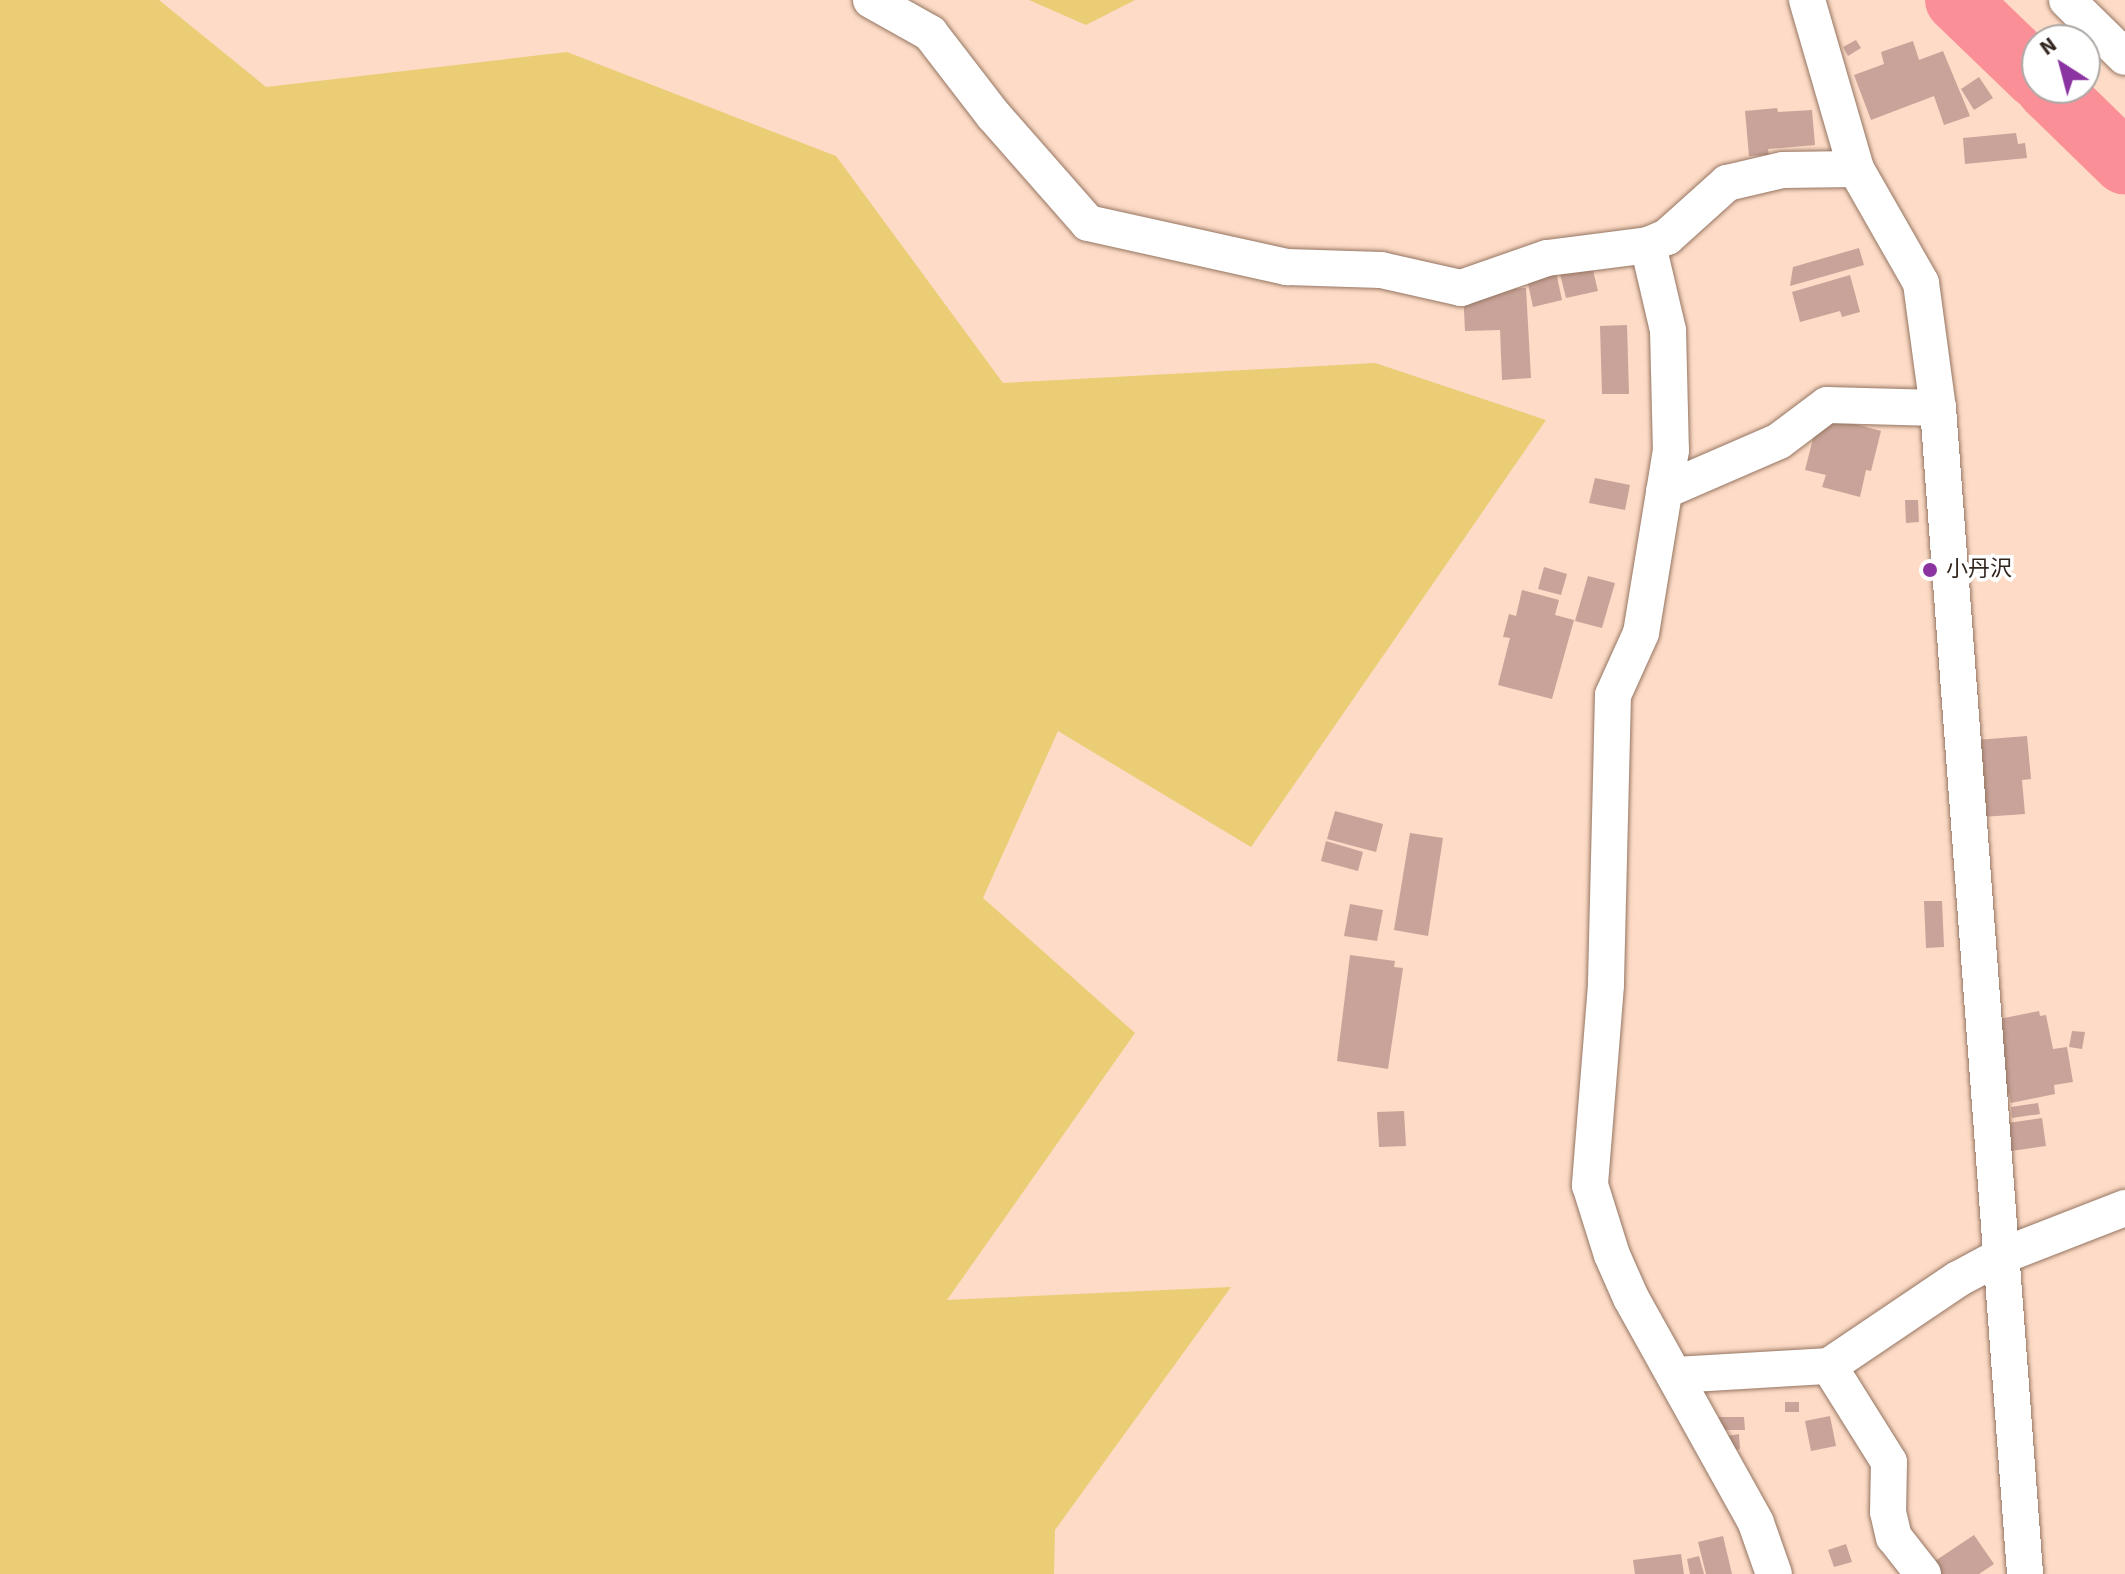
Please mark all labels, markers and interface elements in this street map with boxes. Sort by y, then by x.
north arrow [2021,24,2101,104]
text: N [2033,29,2063,63]
place label: 小丹沢 [1946,557,2012,583]
marker: 小丹沢 [1921,561,1939,579]

